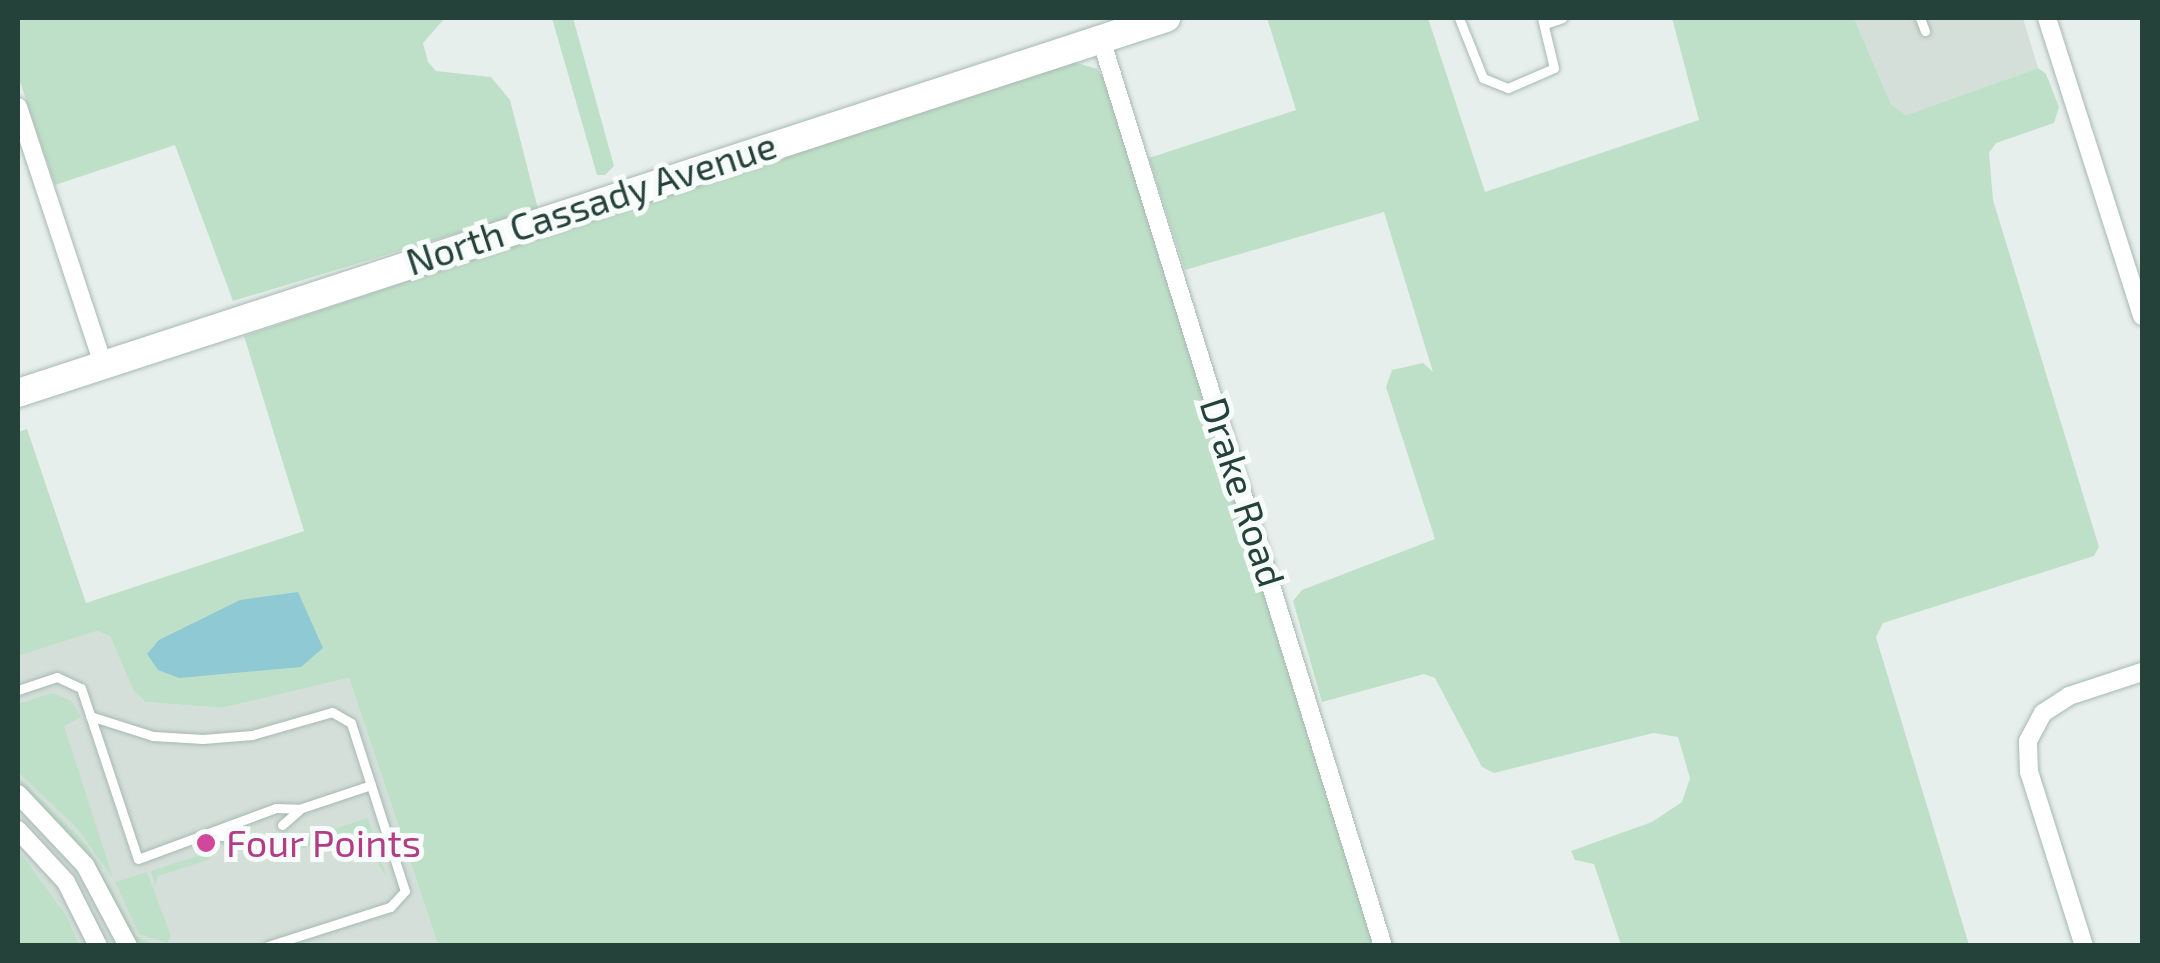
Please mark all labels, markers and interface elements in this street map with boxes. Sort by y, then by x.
street label: North Cassady Avenue [399,121,783,285]
street label: Drake Road [1191,392,1295,592]
place label: Four Points [226,820,422,866]
marker: Four Points [195,832,217,854]

